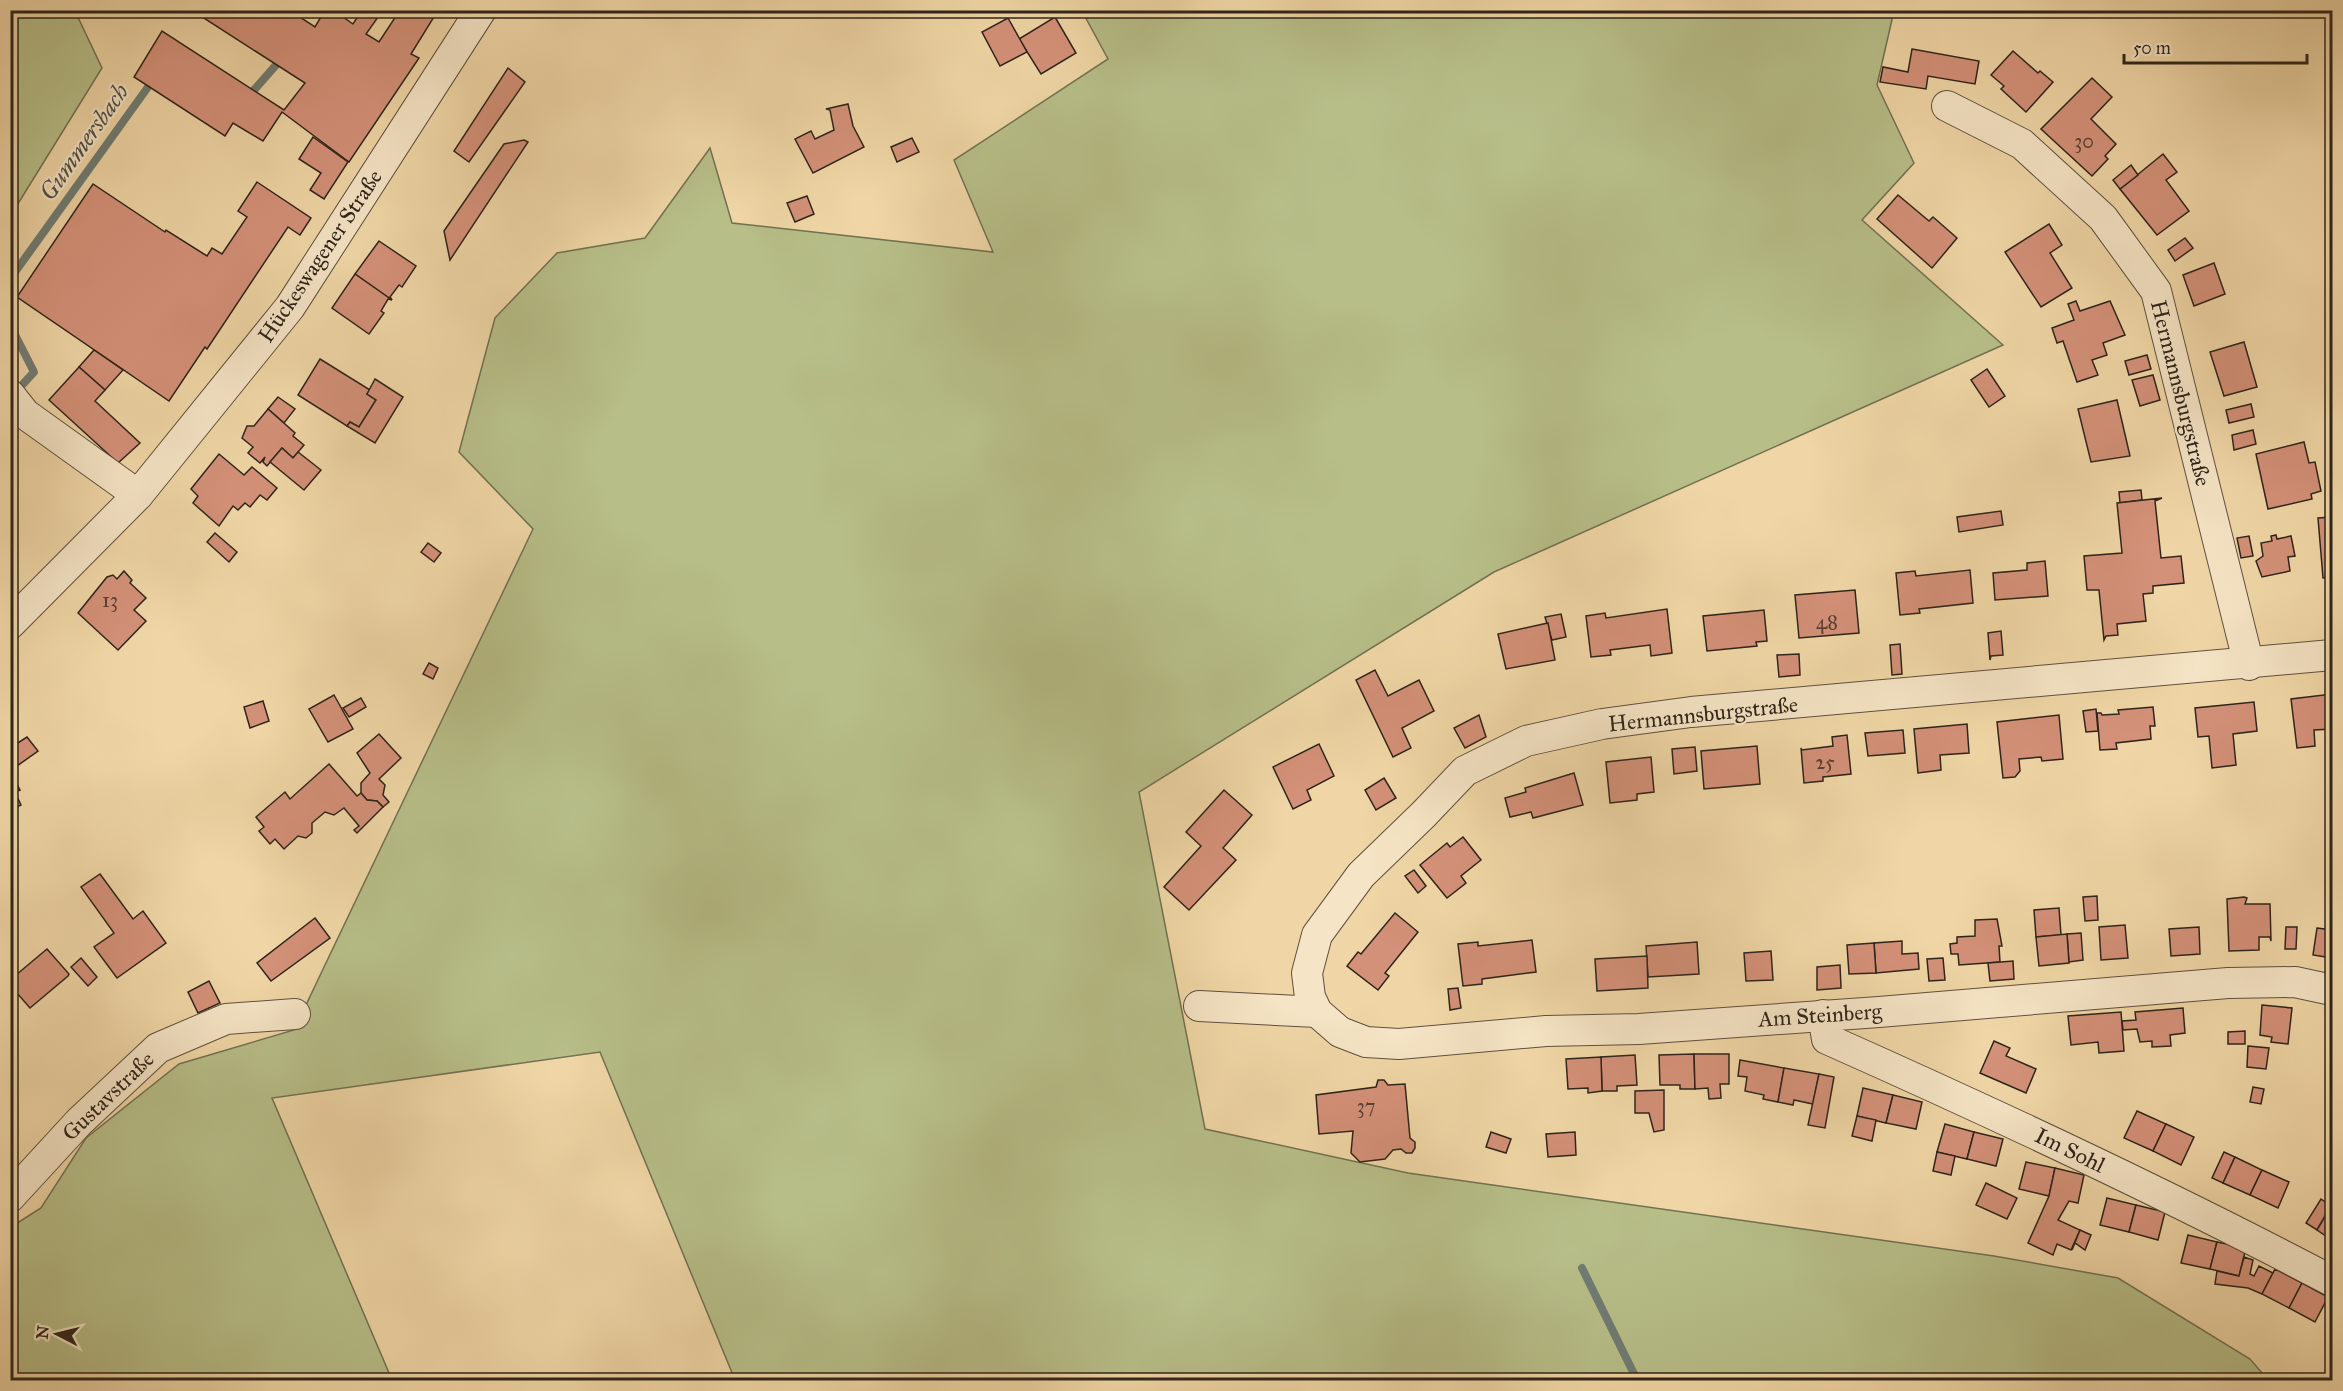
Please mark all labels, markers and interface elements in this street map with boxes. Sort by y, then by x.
scale bar [2124,27,2307,65]
text: 50 m [2133,37,2171,59]
water label: Gummersbach [33,78,135,206]
house number: 30 [2074,129,2094,153]
street label: Hückeswagener Straße [252,164,388,348]
street label: Hermannsburgstraße [2145,297,2217,489]
house number: 13 [102,588,118,612]
house number: 48 [1816,610,1838,634]
street label: Hermannsburgstraße [1607,691,1799,737]
house number: 25 [1815,750,1835,774]
street label: Am Steinberg [1756,997,1883,1033]
street label: Gustavstraße [56,1046,160,1146]
house number: 37 [1357,1094,1375,1118]
street label: Im Sohl [2031,1122,2110,1179]
north arrow [27,1304,87,1364]
text: N [32,1324,53,1340]

